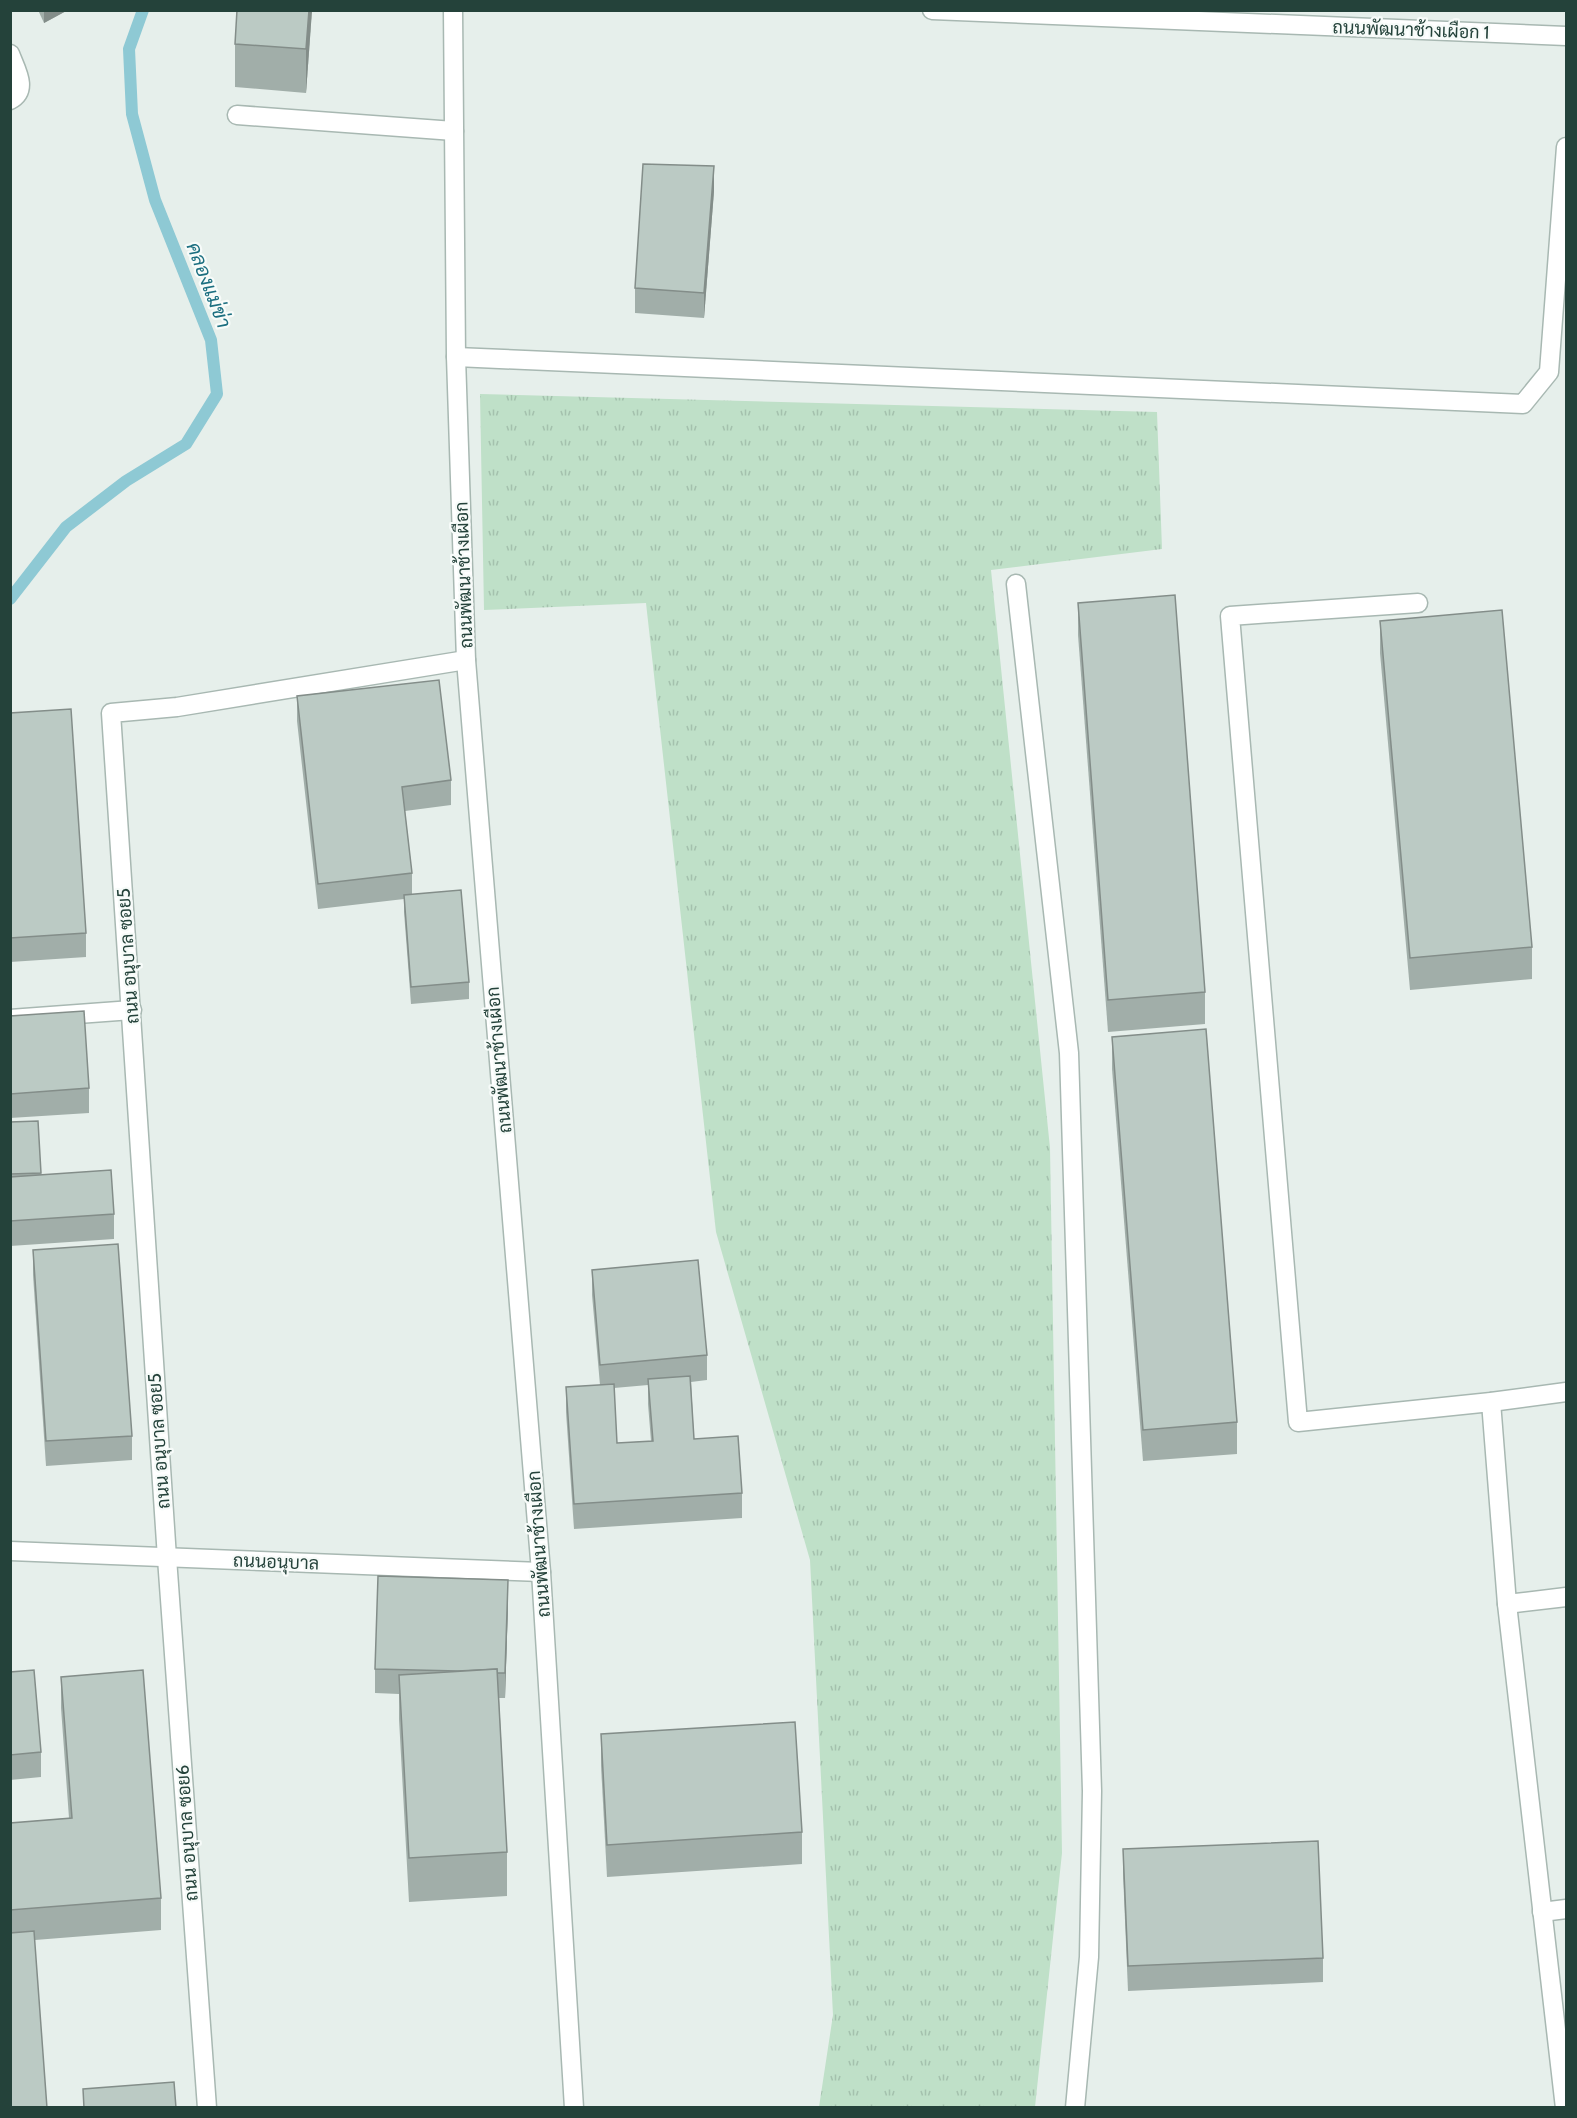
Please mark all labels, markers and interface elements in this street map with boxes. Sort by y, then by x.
street label: ถนนพัฒนาช้างเผือก 1 [1332,15,1490,44]
water label: คลองแม่ข่า [182,239,236,331]
street label: ถนนพัฒนาช้างเผือก [449,501,478,649]
street label: ถนน อนุบาล ซอย5 [112,887,145,1025]
street label: ถนนพัฒนาช้างเผือก [481,986,516,1134]
street label: ถนน อนุบาล ซอย5 [143,1372,176,1510]
street label: ถนนพัฒนาช้างเผือก [522,1470,555,1618]
street label: ถนนอนุบาล [233,1550,319,1575]
street label: ถนน อนุบาล ซอย6 [171,1764,204,1902]

